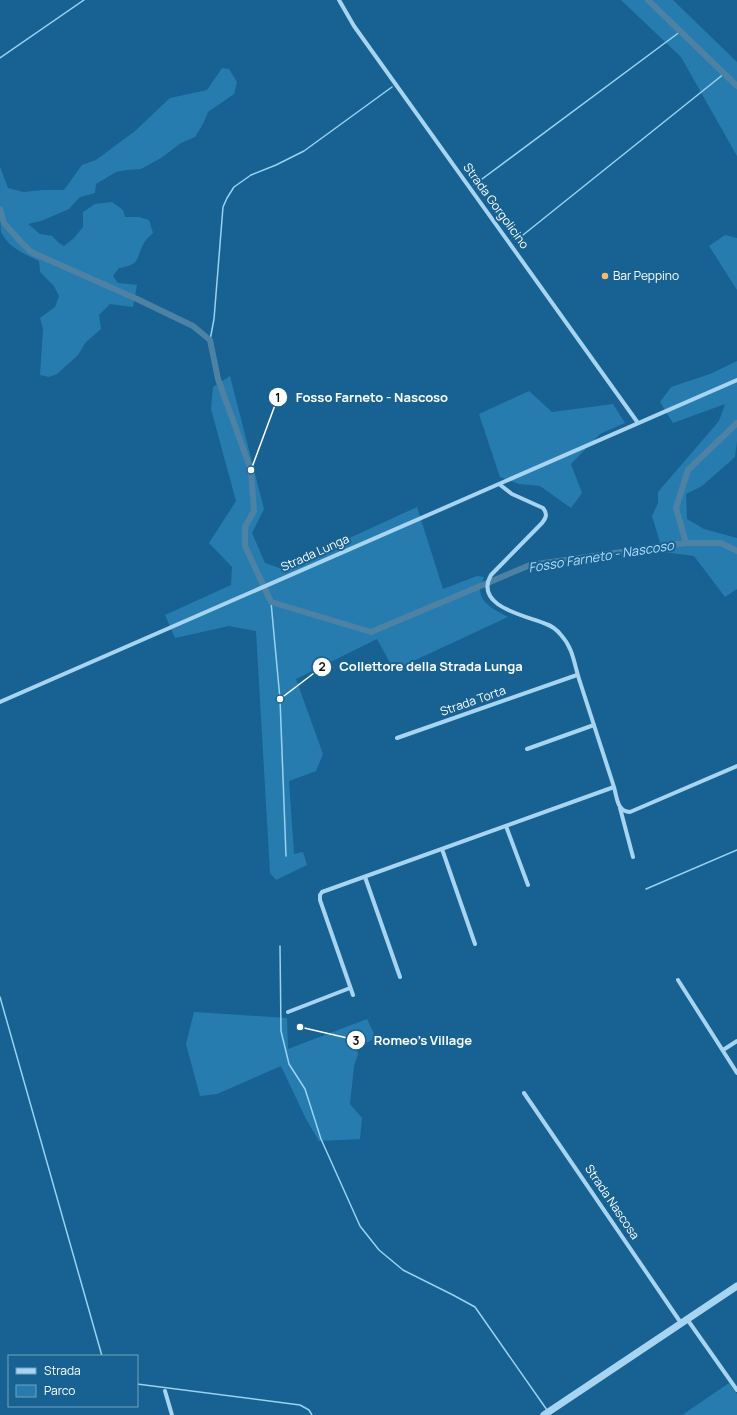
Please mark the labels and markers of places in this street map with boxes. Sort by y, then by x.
place label: Bar Peppino [613,267,679,284]
marker: Bar Peppino [600,271,610,281]
callout: Fosso Farneto - Nascoso [268,385,456,410]
callout: Collettore della Strada Lunga [312,654,531,679]
callout: Romeo's Village [346,1028,480,1053]

